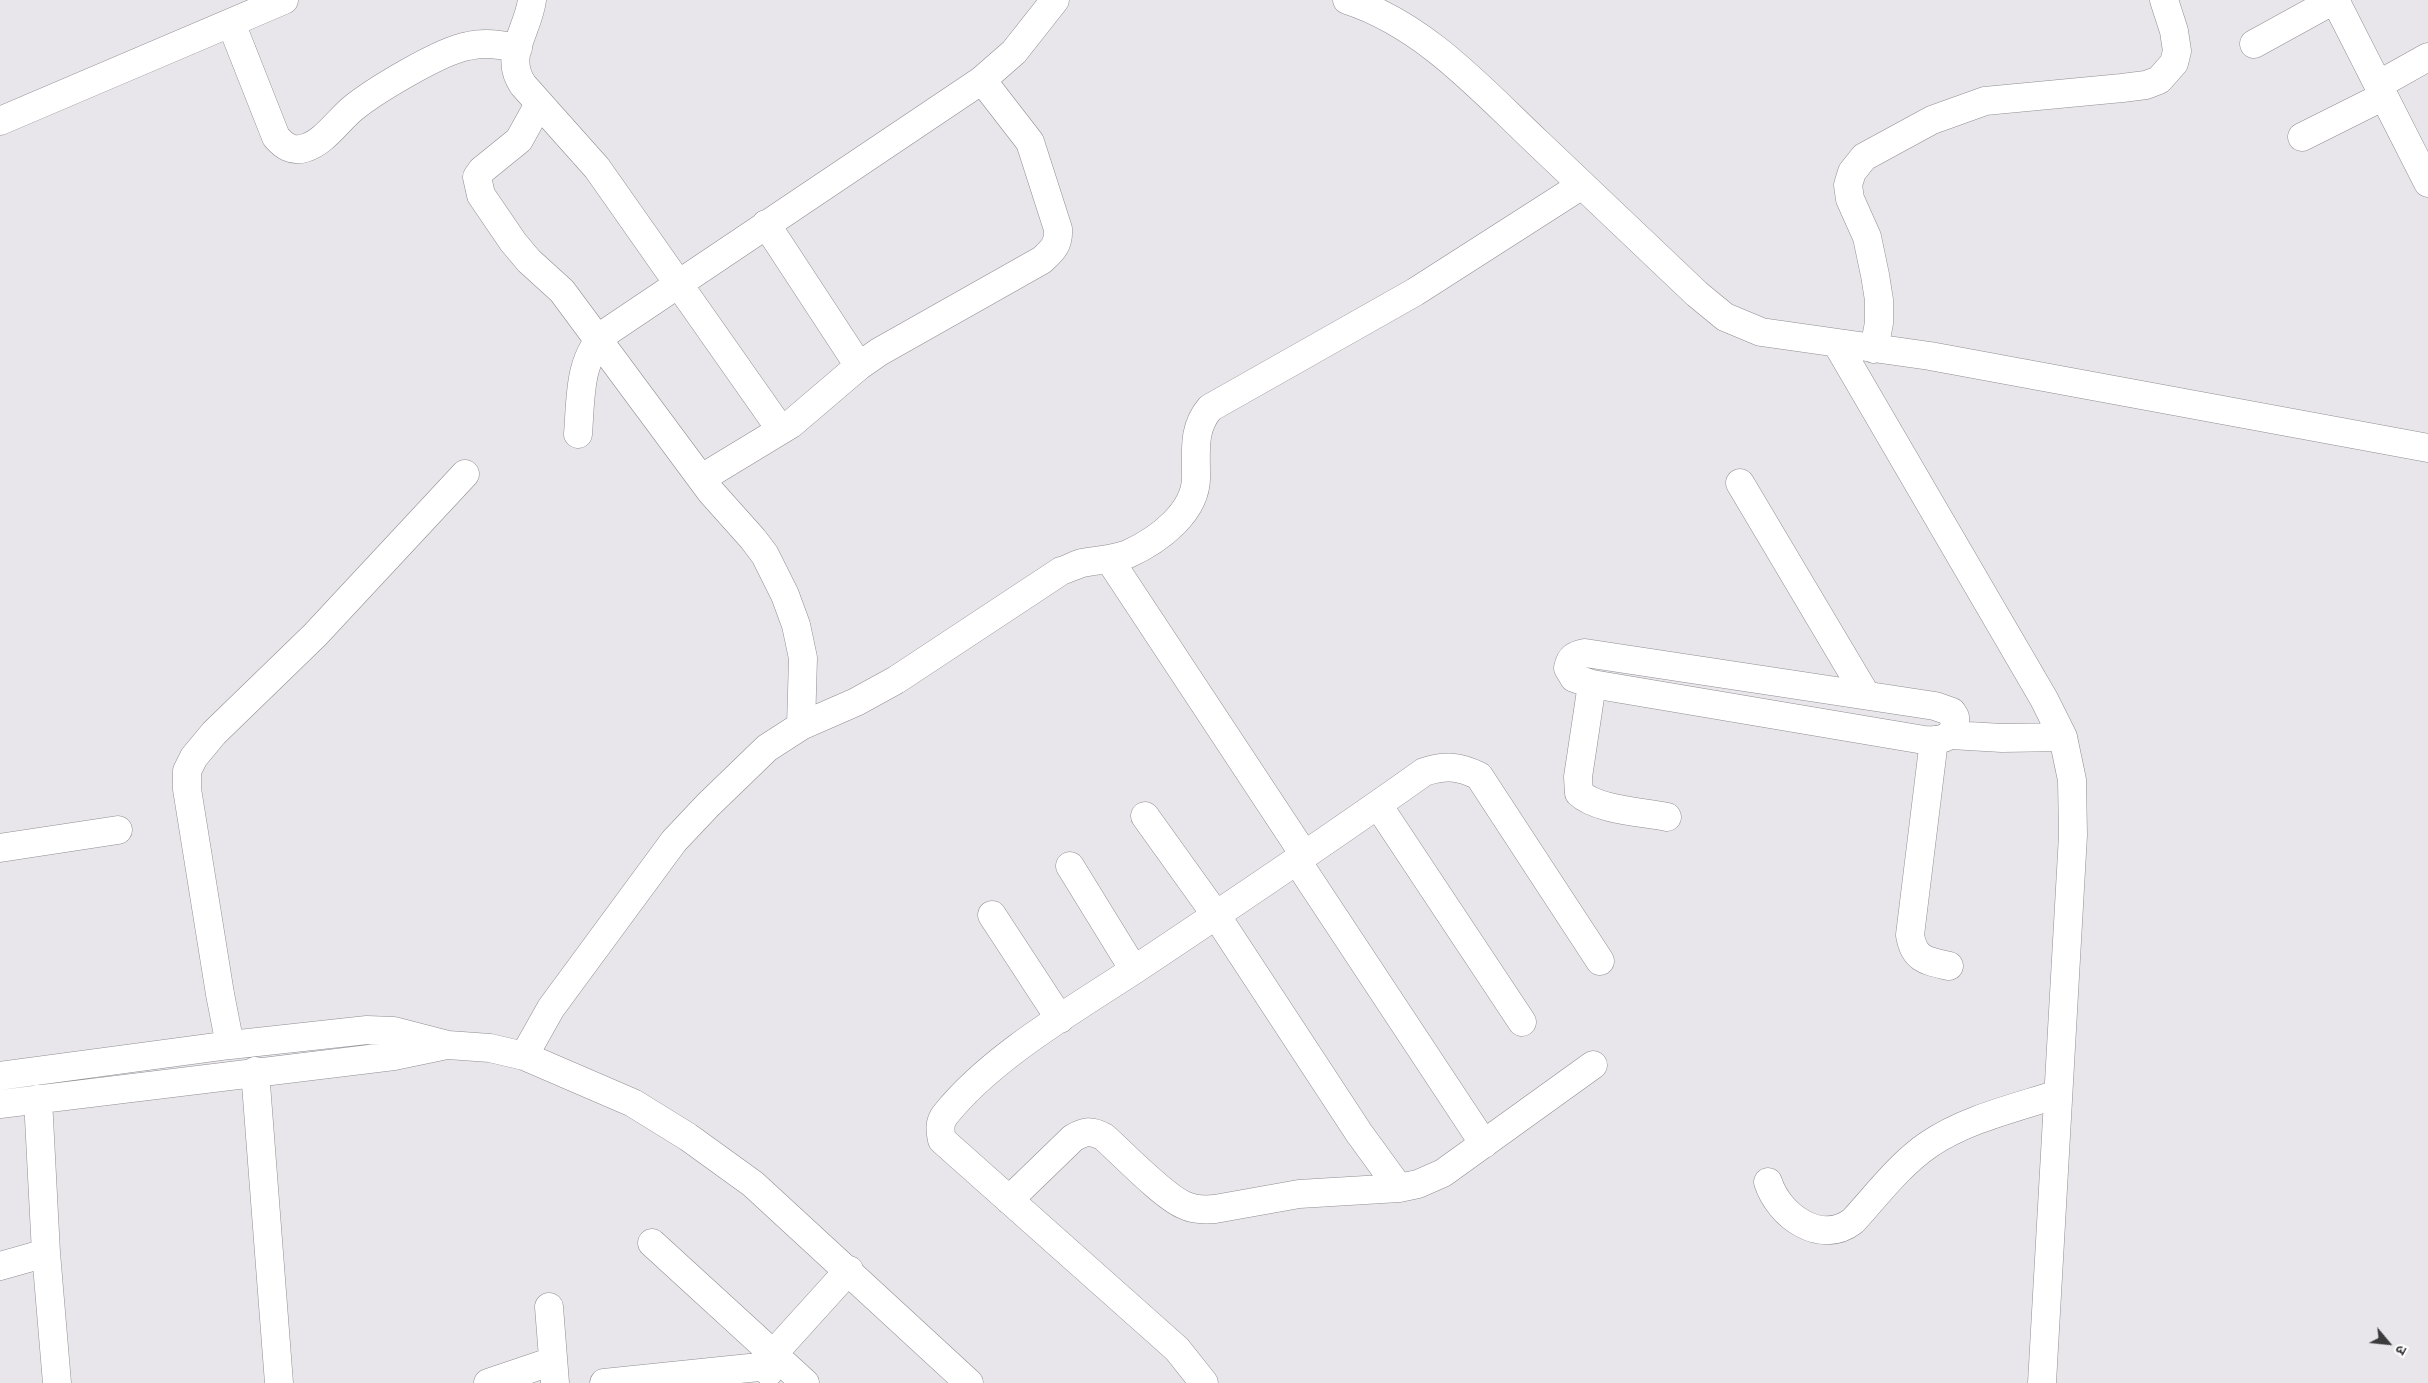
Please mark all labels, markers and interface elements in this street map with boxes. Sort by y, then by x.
north arrow [2363,1318,2413,1368]
text: उ [2392,1343,2411,1358]

